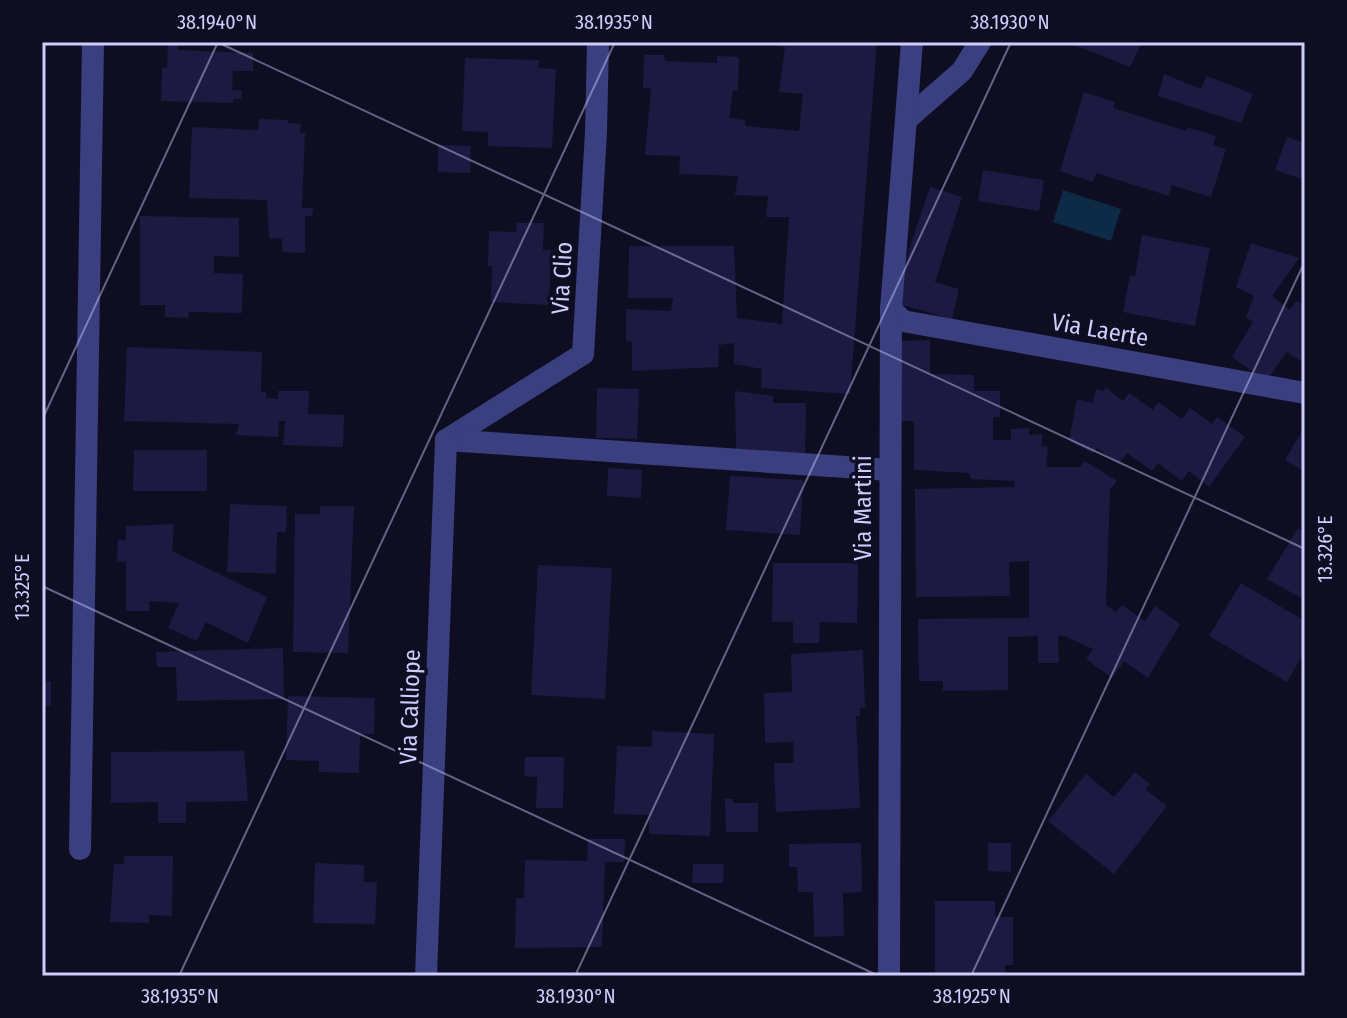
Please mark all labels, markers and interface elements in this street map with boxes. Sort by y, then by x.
text: 38.1940°N [177,10,257,34]
text: 38.1935°N [575,10,653,34]
text: 38.1930°N [970,10,1050,34]
street label: Via Clio [546,241,578,315]
street label: Via Laerte [1050,308,1150,352]
street label: Via Martini [849,455,877,561]
text: 13.326°E [1313,515,1337,583]
text: 13.325°E [10,554,34,620]
street label: Via Calliope [394,649,426,765]
text: 38.1935°N [141,984,219,1008]
text: 38.1930°N [536,984,616,1008]
text: 38.1925°N [933,984,1011,1008]

